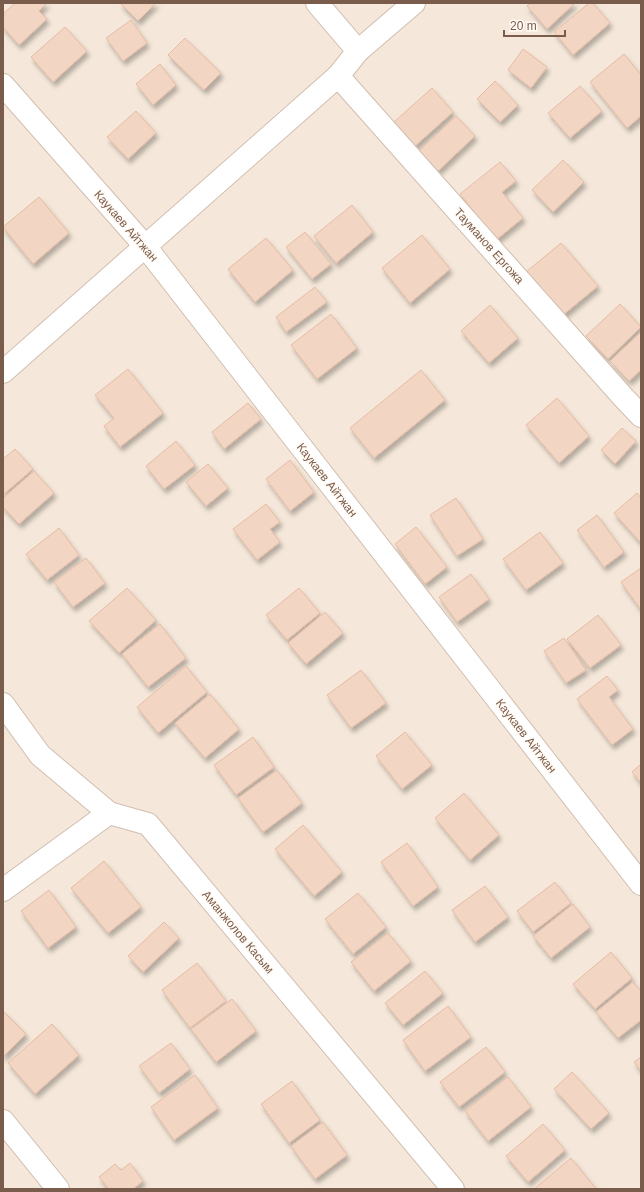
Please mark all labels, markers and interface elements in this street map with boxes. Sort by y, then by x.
scale bar [504,12,565,38]
text: 20 m [510,19,537,33]
street label: Каукаев Айтжан [91,187,161,265]
street label: Тауманов Ергожа [451,205,527,287]
street label: Каукаев Айтжан [294,440,360,520]
street label: Каукаев Айтжан [493,696,559,776]
street label: Аманжолов Касым [199,888,277,976]

